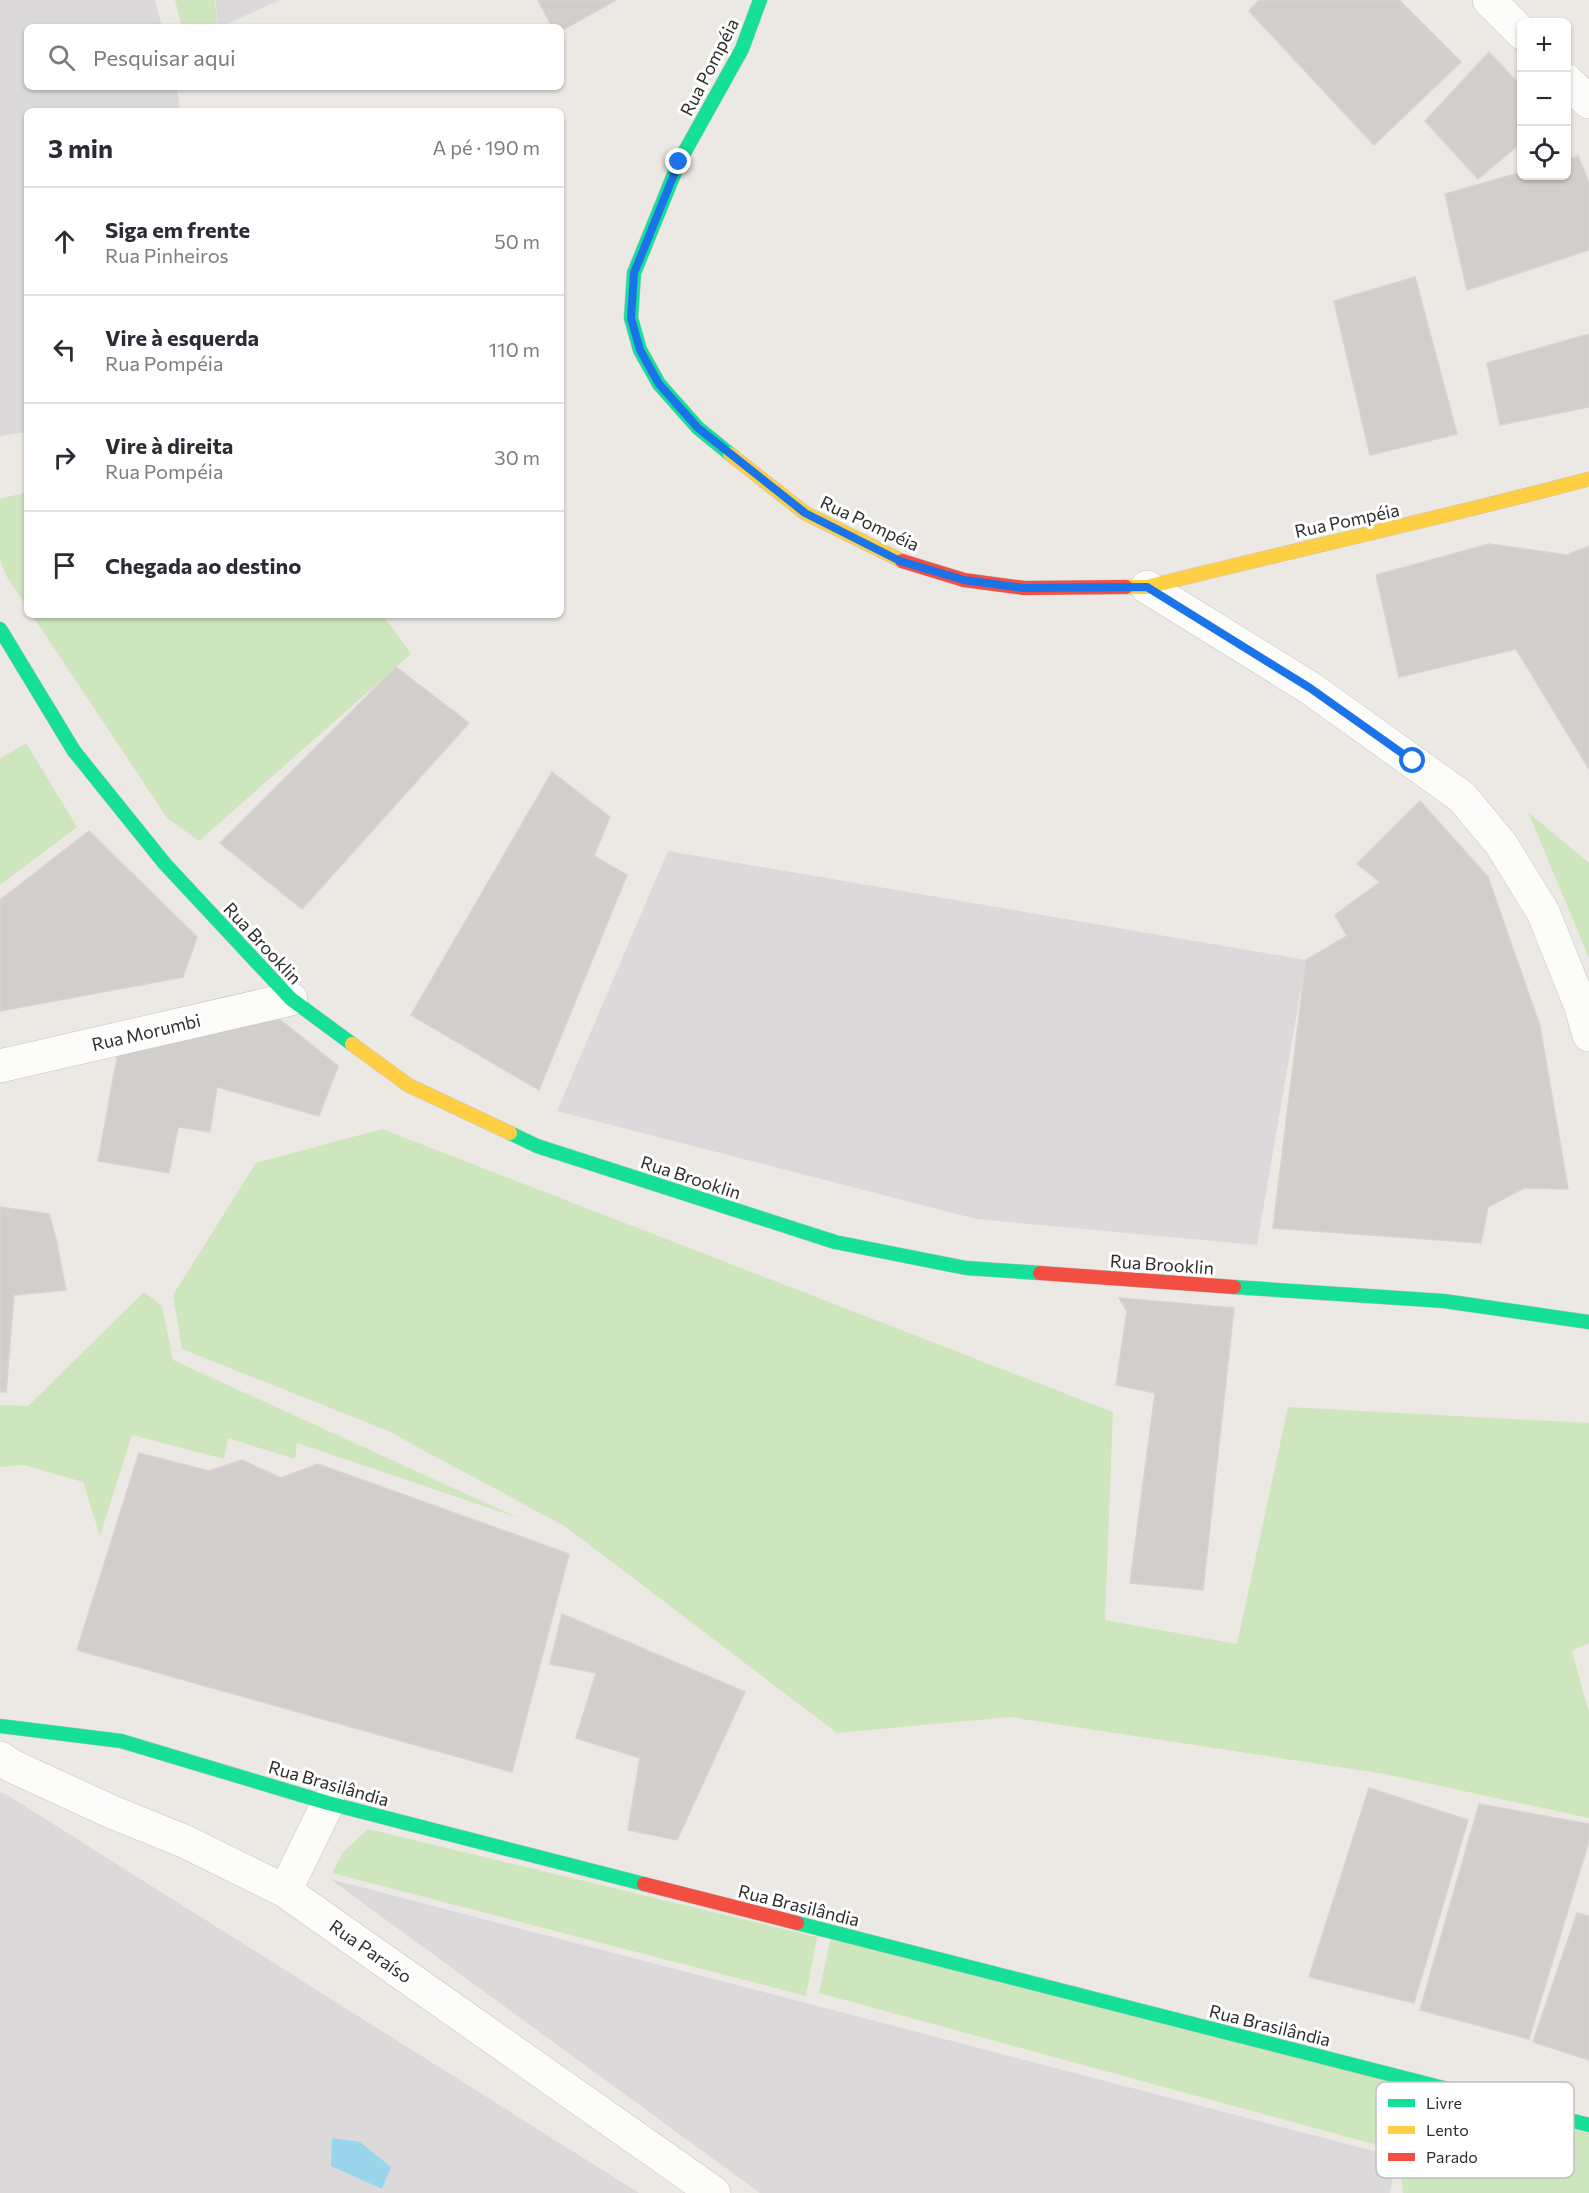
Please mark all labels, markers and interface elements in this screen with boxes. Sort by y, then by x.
street label: Rua Pompéia [675,15,743,119]
map controls [1517,18,1571,180]
button: + [1517,18,1571,72]
search box [24,24,564,90]
icon: search [45,41,78,74]
text: Pesquisar aqui [93,44,236,71]
button: − [1517,72,1571,126]
button: locate [1517,126,1571,180]
text: 3 min [48,132,113,163]
text: A pé · 190 m [433,135,540,159]
route end [665,148,691,174]
text: Siga em frente [105,216,250,243]
icon: ahead [48,225,81,258]
text: 50 m [494,229,540,253]
text: Rua Pinheiros [105,243,229,267]
text: Vire à esquerda [105,324,259,351]
icon: left [48,333,81,366]
text: 110 m [489,337,540,361]
text: Rua Pompéia [105,351,223,375]
text: Vire à direita [105,432,233,459]
icon: right [48,441,81,474]
text: 30 m [494,445,540,469]
text: Rua Pompéia [105,459,223,483]
street label: Rua Pompéia [817,491,923,555]
street label: Rua Pompéia [1293,498,1401,542]
icon: arrive [48,549,81,582]
text: Chegada ao destino [105,552,301,579]
route start [1399,747,1425,773]
street label: Rua Brooklin [219,897,307,989]
street label: Rua Morumbi [89,1009,203,1055]
street label: Rua Brooklin [638,1150,744,1204]
street label: Rua Brooklin [1109,1249,1215,1279]
street label: Rua Brasilândia [266,1755,392,1811]
street label: Rua Brasilândia [736,1879,862,1931]
street label: Rua Paraíso [326,1915,416,1987]
street label: Rua Brasilândia [1207,1999,1333,2051]
legend [1376,2082,1574,2178]
text: Livre [1426,2093,1462,2112]
text: Lento [1426,2120,1469,2139]
text: Parado [1426,2147,1478,2166]

